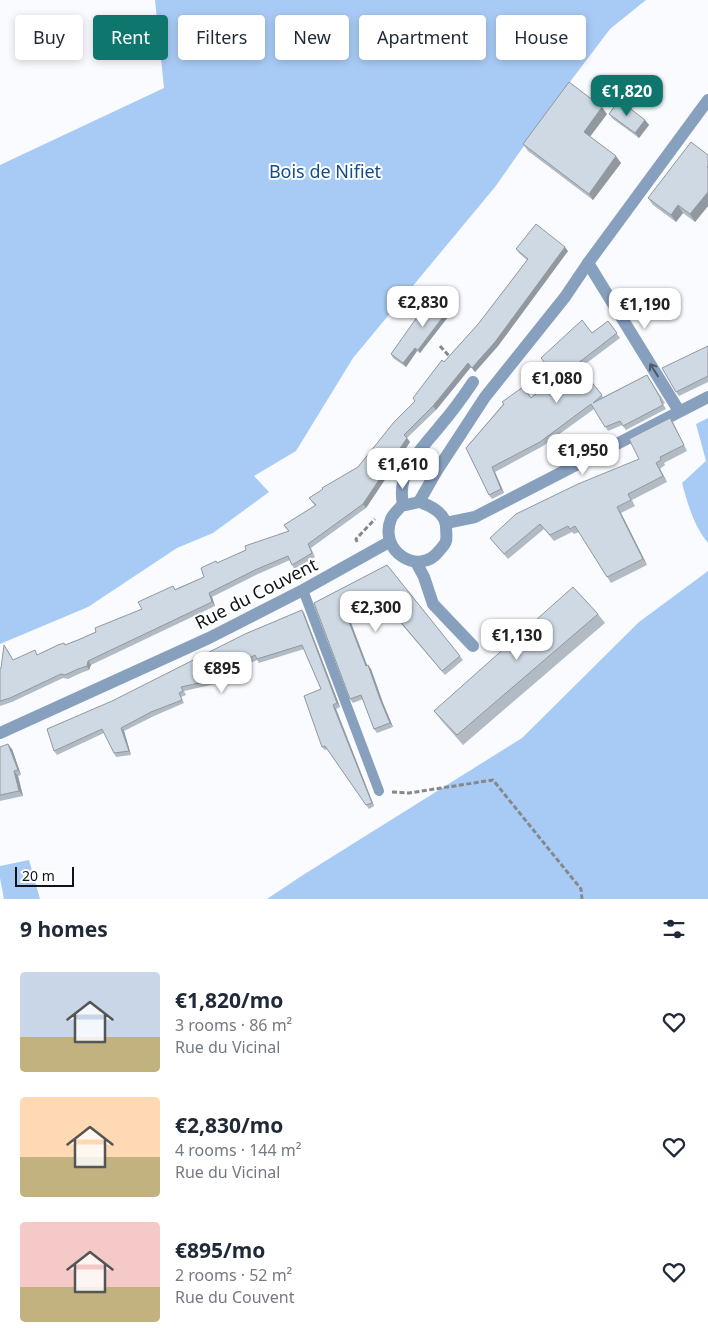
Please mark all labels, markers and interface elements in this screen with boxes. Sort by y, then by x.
chip: Buy [15,15,83,60]
chip: Rent [93,15,168,60]
chip: Filters [178,15,265,60]
chip: New [275,15,349,60]
chip: Apartment [359,15,486,60]
chip: House [496,15,586,60]
pin: €1,820 [586,74,668,117]
text: €1,820 [602,80,652,102]
park label: Bois de Nifiet [269,159,382,183]
pin: €2,830 [382,286,464,328]
pin: €1,190 [604,288,686,330]
text: €2,830 [398,291,448,313]
text: €1,190 [620,293,670,315]
pin: €1,080 [516,362,598,404]
one-way arrow [648,363,658,377]
text: €1,080 [532,367,582,389]
pin: €1,950 [542,434,624,476]
text: €1,950 [558,439,608,461]
pin: €1,610 [362,448,444,490]
text: €1,610 [378,453,428,475]
street label: Rue du Couvent [191,552,322,634]
pin: €2,300 [335,590,417,633]
text: €2,300 [351,596,401,618]
pin: €1,130 [476,618,558,661]
text: €1,130 [492,624,542,646]
pin: €895 [192,652,252,694]
text: €895 [204,657,240,679]
scale bar [15,864,74,887]
text: 20 m [22,866,55,885]
text: 9 homes [20,915,108,943]
icon: filters [660,915,688,943]
text: €1,820/mo [175,986,283,1014]
icon: home [60,992,120,1052]
icon: heart [660,1008,688,1036]
text: 3 rooms · 86 m² [175,1014,292,1036]
text: Rue du Vicinal [175,1036,280,1058]
text: €2,830/mo [175,1111,283,1139]
icon: home [60,1117,120,1177]
icon: heart [660,1133,688,1161]
text: 4 rooms · 144 m² [175,1139,301,1161]
text: Rue du Vicinal [175,1161,280,1183]
text: €895/mo [175,1236,265,1264]
icon: home [60,1242,120,1302]
icon: heart [660,1258,688,1286]
text: 2 rooms · 52 m² [175,1264,292,1286]
text: Rue du Couvent [175,1286,294,1308]

